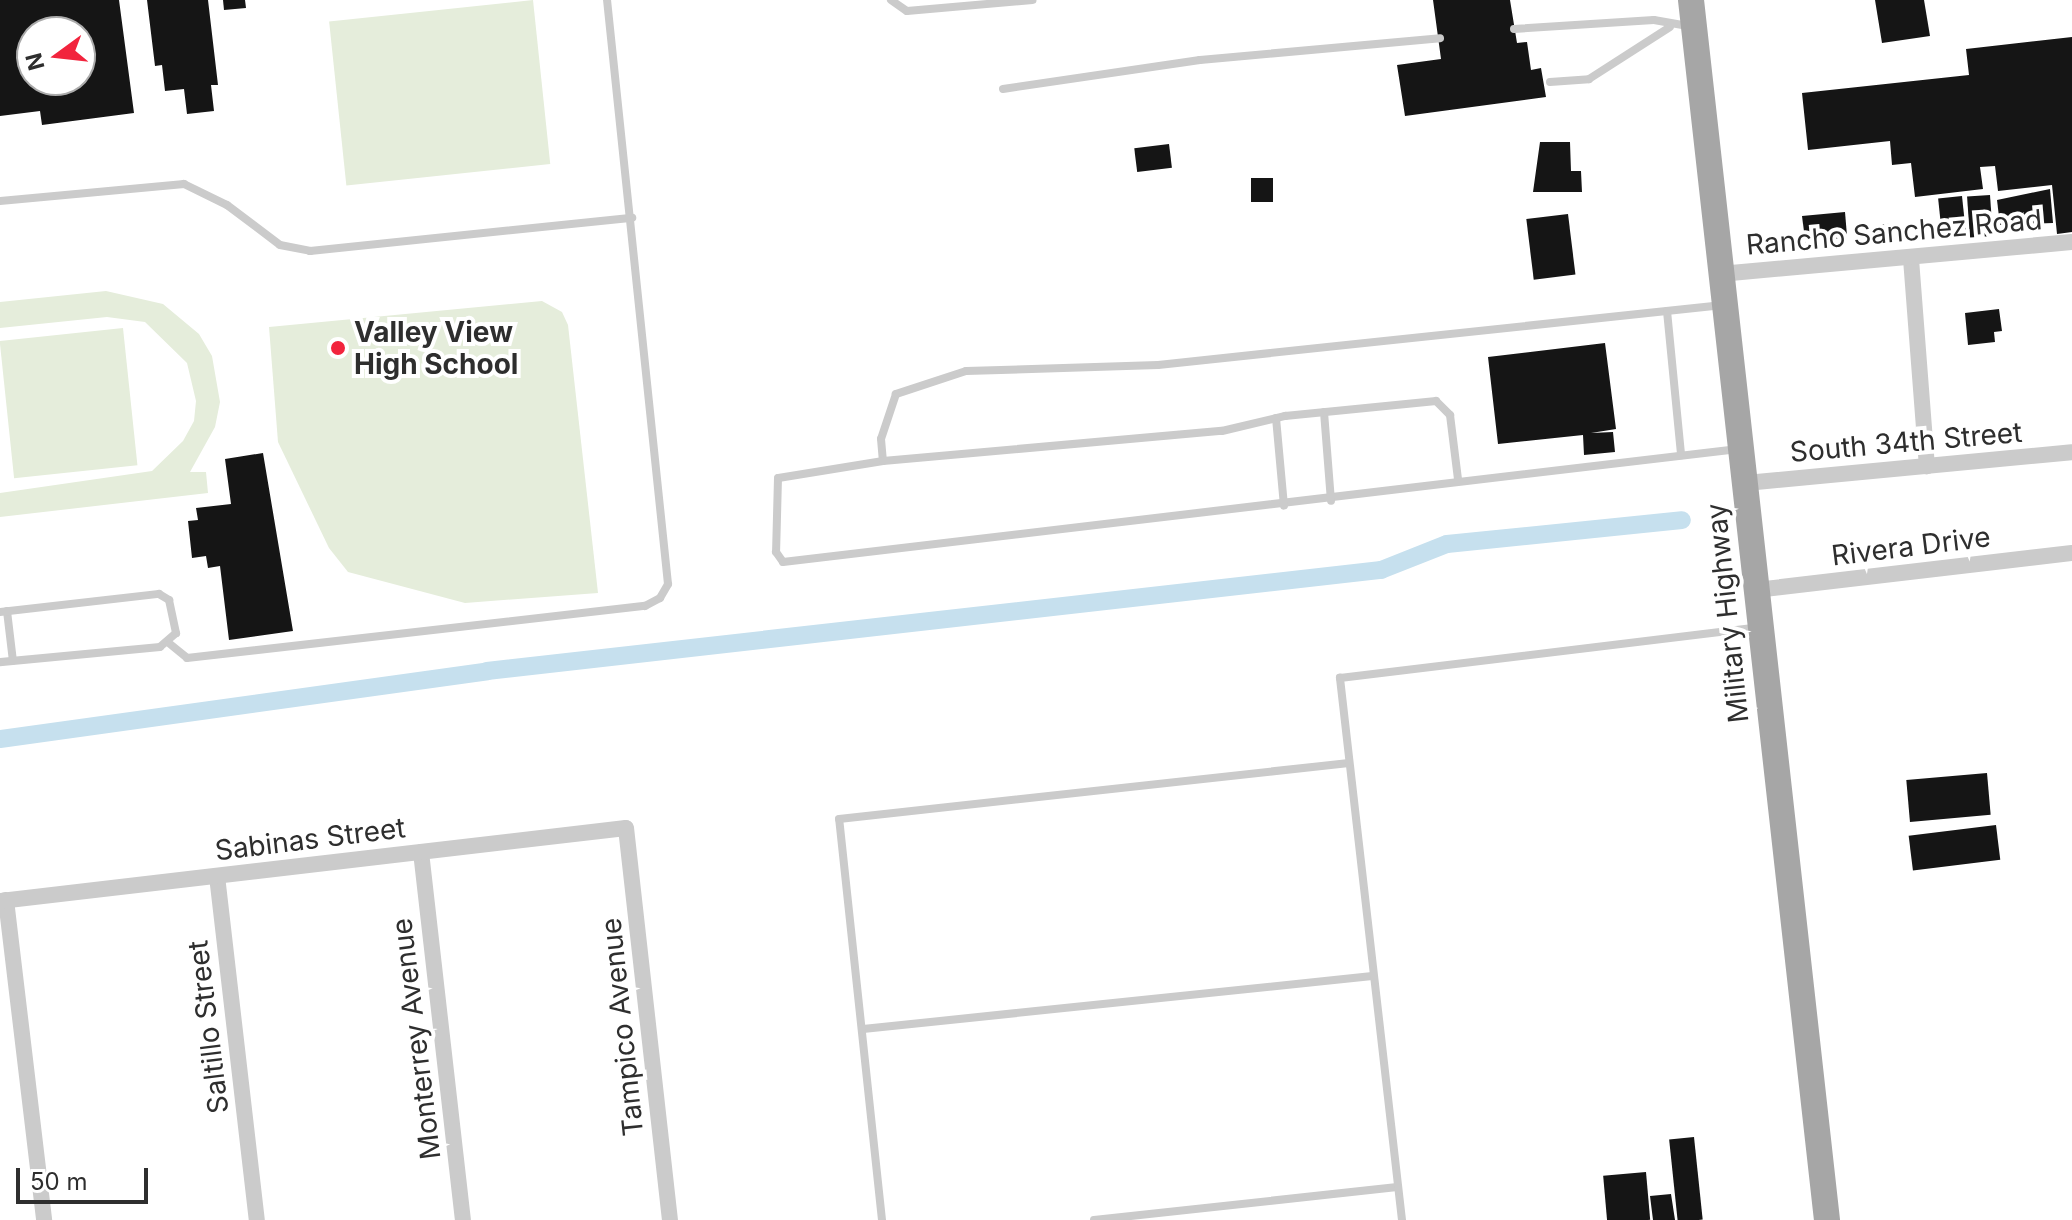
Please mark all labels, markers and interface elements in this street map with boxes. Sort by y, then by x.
north arrow [16,16,96,96]
text: N [20,50,49,73]
street label: Rancho Sanchez Road [1745,202,2043,262]
place label: Valley View High School [354,315,518,381]
marker: Valley View High School [329,339,347,357]
street label: South 34th Street [1789,415,2023,469]
street label: Military Highway [1699,502,1755,724]
street label: Rivera Drive [1830,520,1992,572]
street label: Sabinas Street [213,811,407,867]
street label: Tampico Avenue [594,916,650,1138]
street label: Monterrey Avenue [385,917,447,1161]
street label: Saltillo Street [181,939,235,1115]
scale bar [20,1152,152,1202]
text: 50 m [30,1167,88,1196]

